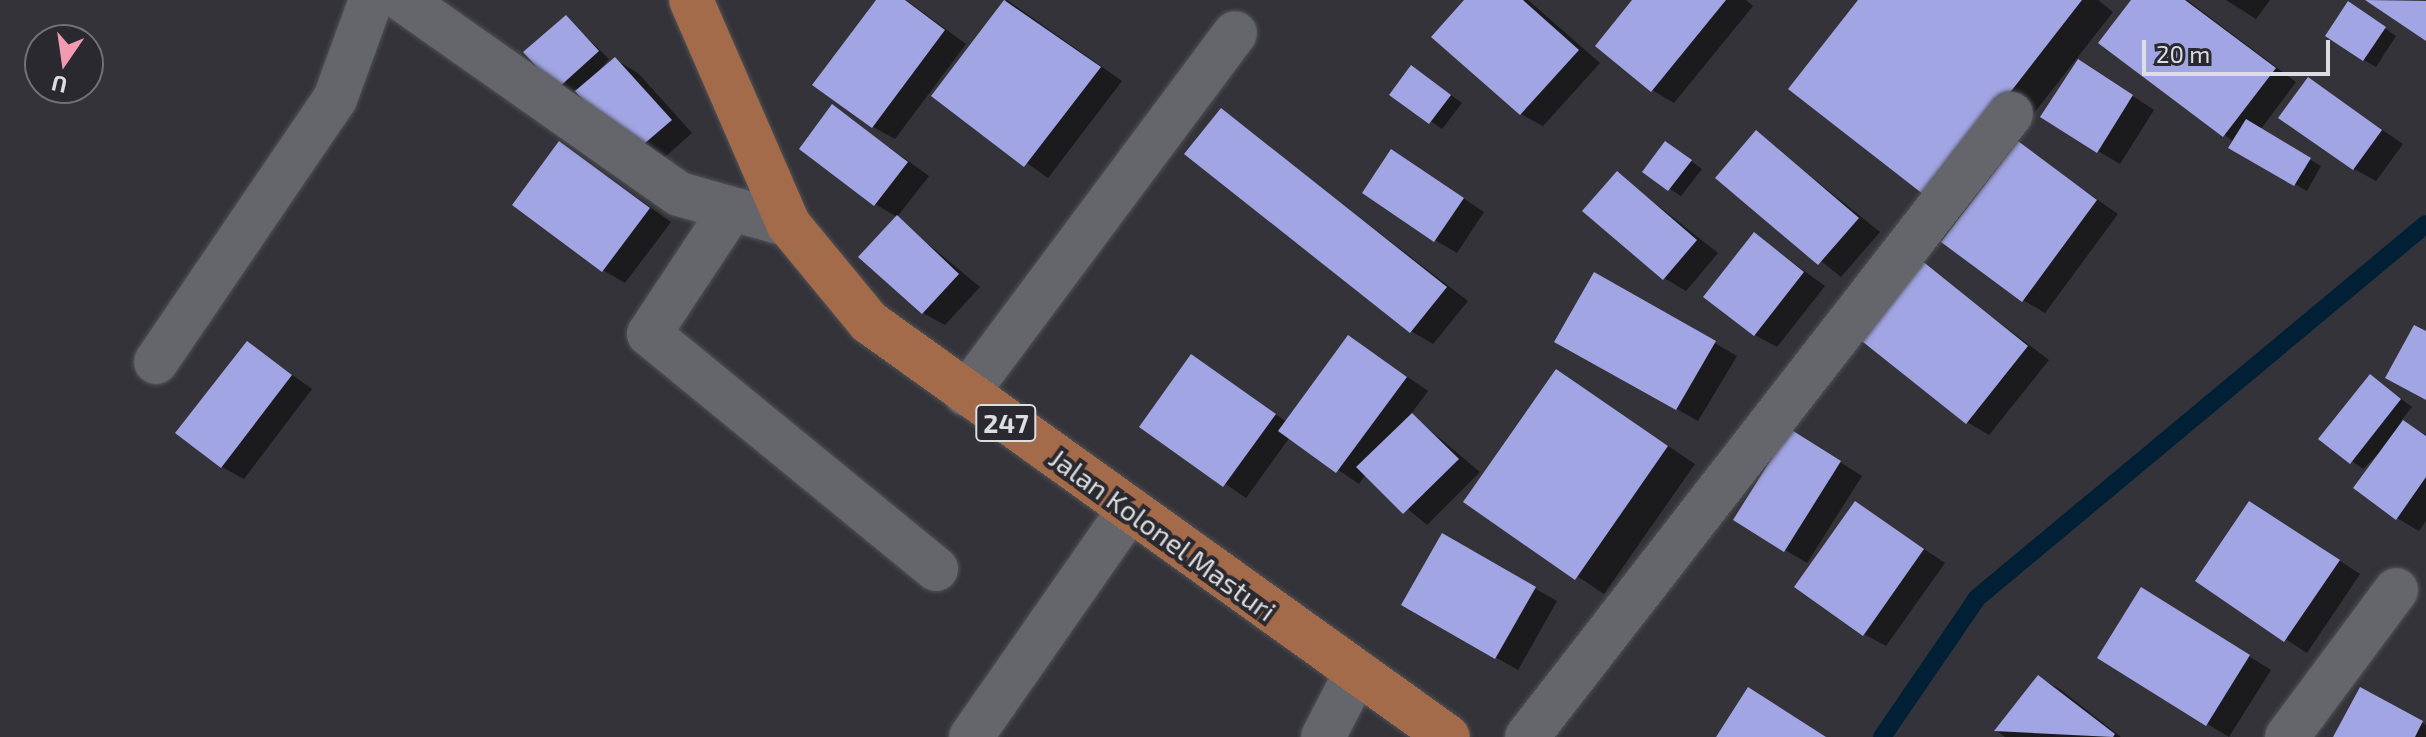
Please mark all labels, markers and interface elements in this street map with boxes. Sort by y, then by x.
north arrow [24,24,104,104]
scale bar [2146,24,2334,74]
text: 20 m [2156,39,2210,68]
text: U [49,71,69,100]
road number: 247 [974,401,1038,445]
street label: Jalan Kolonel Masturi [1043,440,1283,628]

